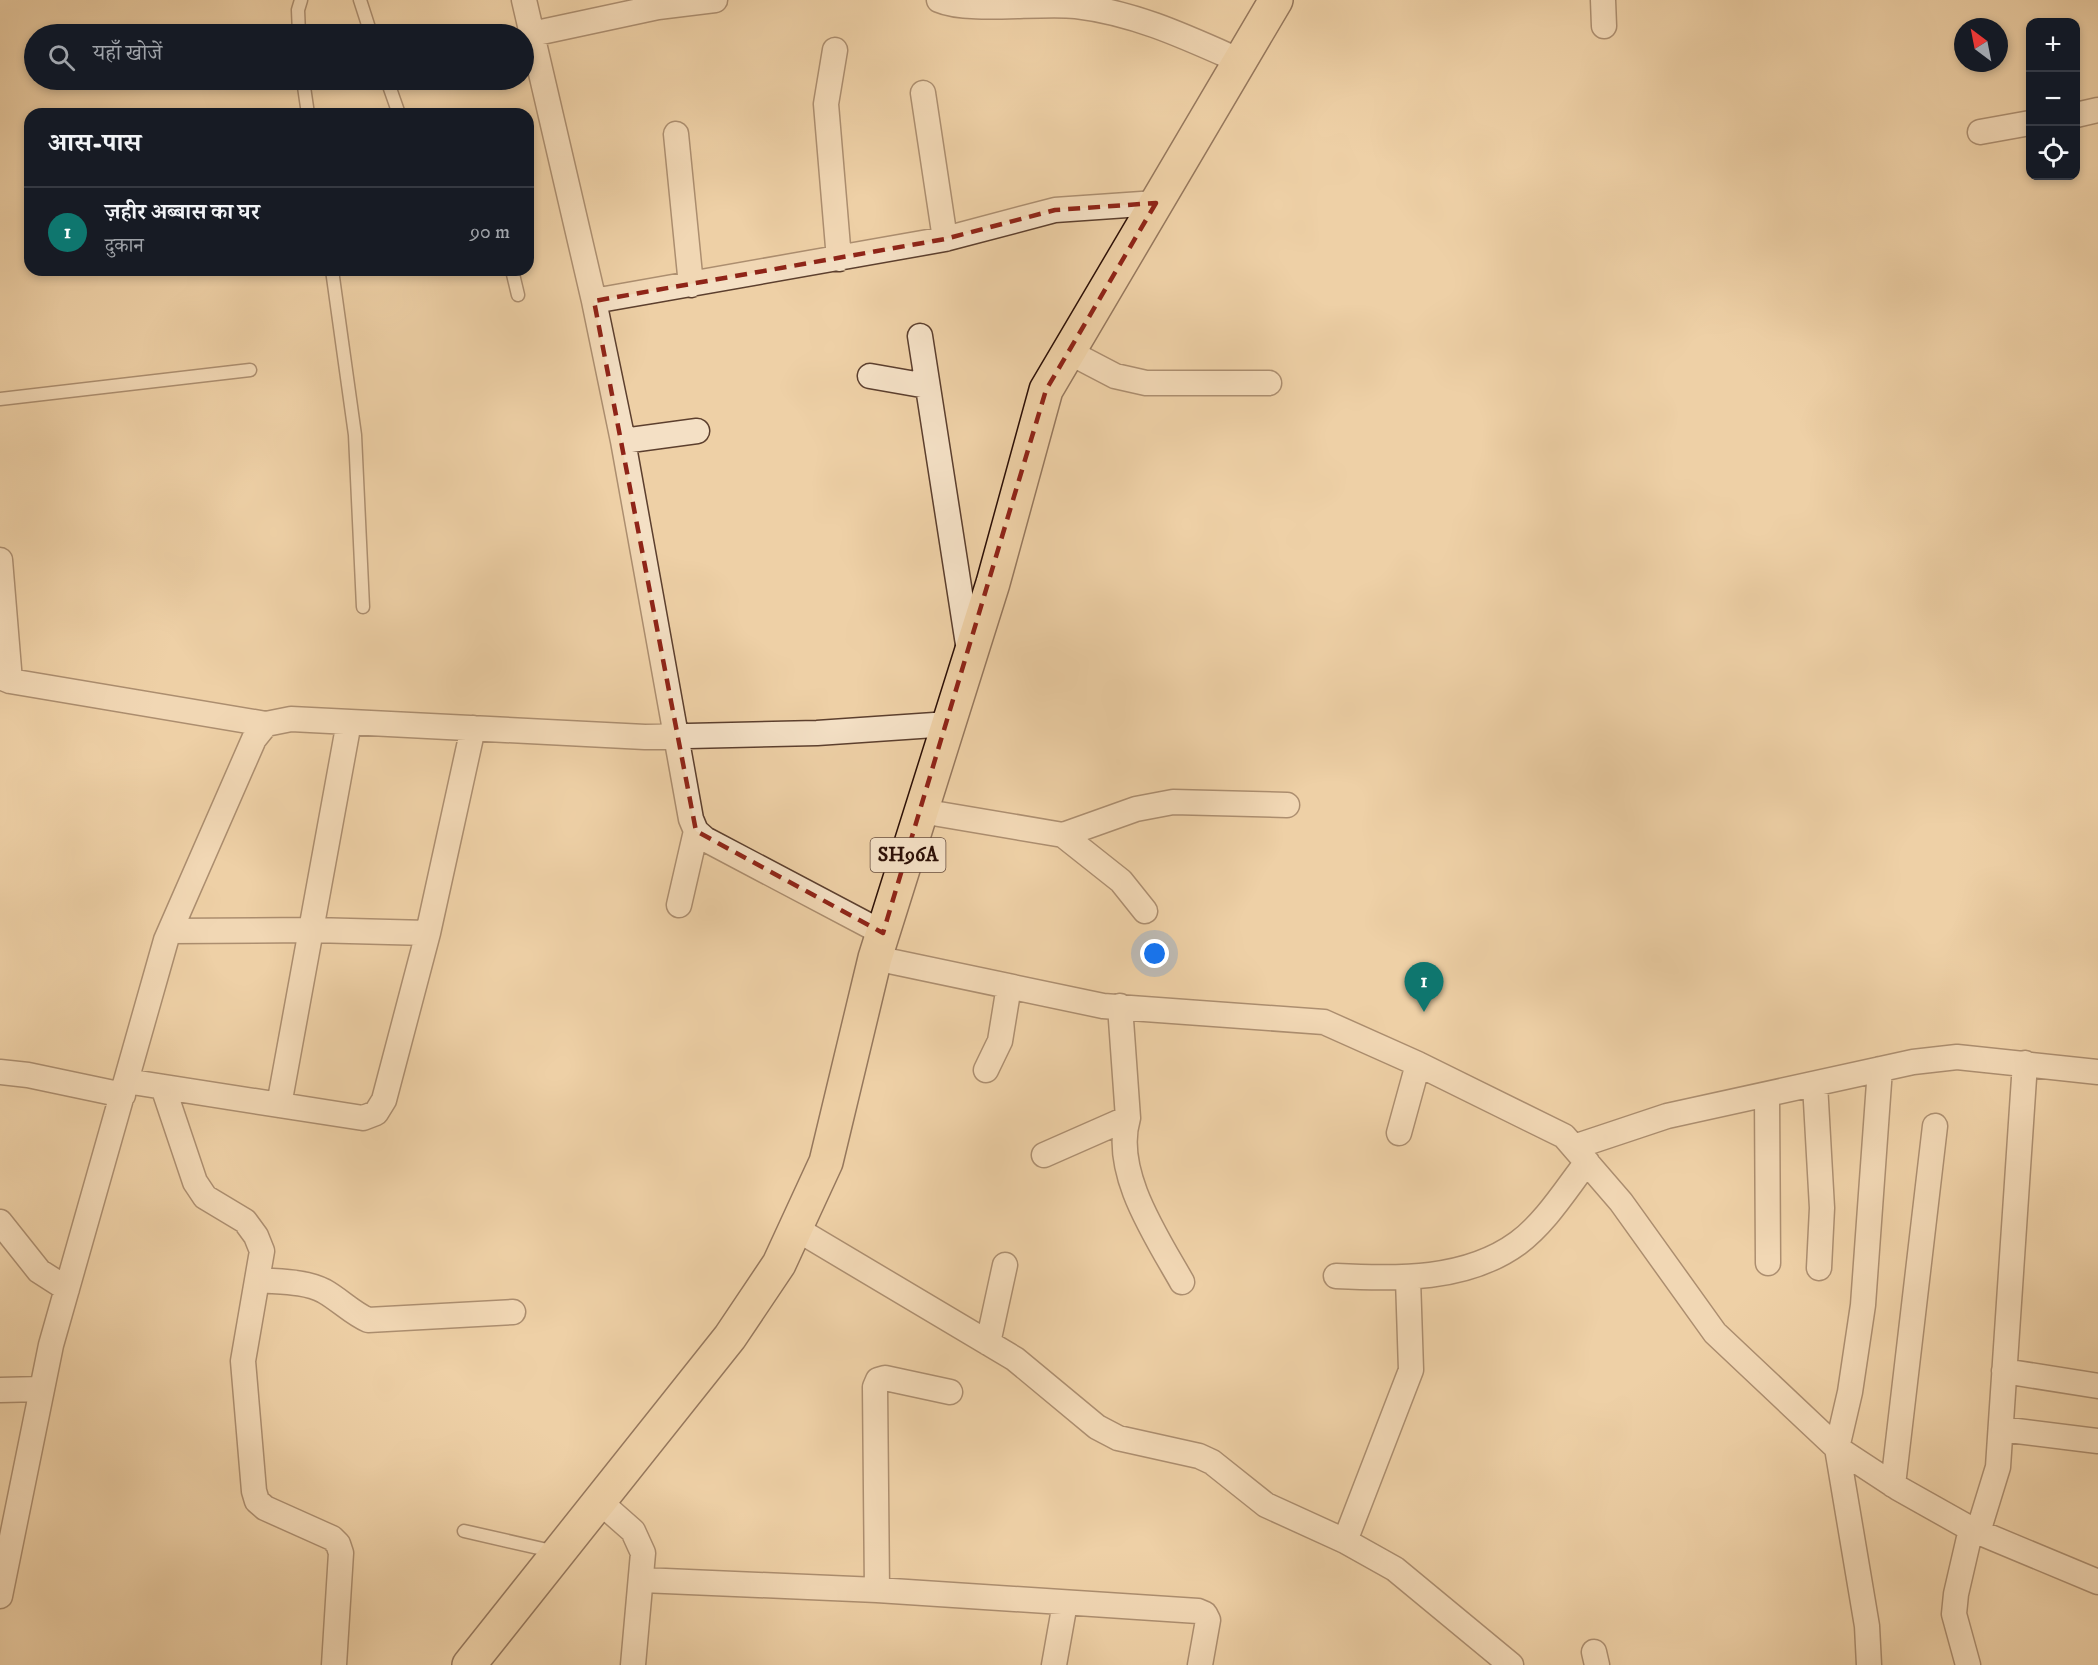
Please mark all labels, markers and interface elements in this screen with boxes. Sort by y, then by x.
north arrow [1954,18,2008,72]
map controls [2026,18,2080,180]
button: + [2026,18,2080,72]
search box [24,24,534,90]
text: यहाँ खोजें [93,40,162,67]
icon: search [45,41,78,74]
button: − [2026,72,2080,126]
button: locate [2026,126,2080,180]
text: आस-पास [48,127,141,160]
text: ज़हीर अब्बास का घर [105,199,260,226]
text: 1 [64,220,71,245]
text: 90 m [470,220,510,245]
text: दुकान [105,234,144,259]
road number: SH96A [870,838,946,872]
your location [1140,939,1169,968]
pin: 1 [1404,962,1444,1012]

